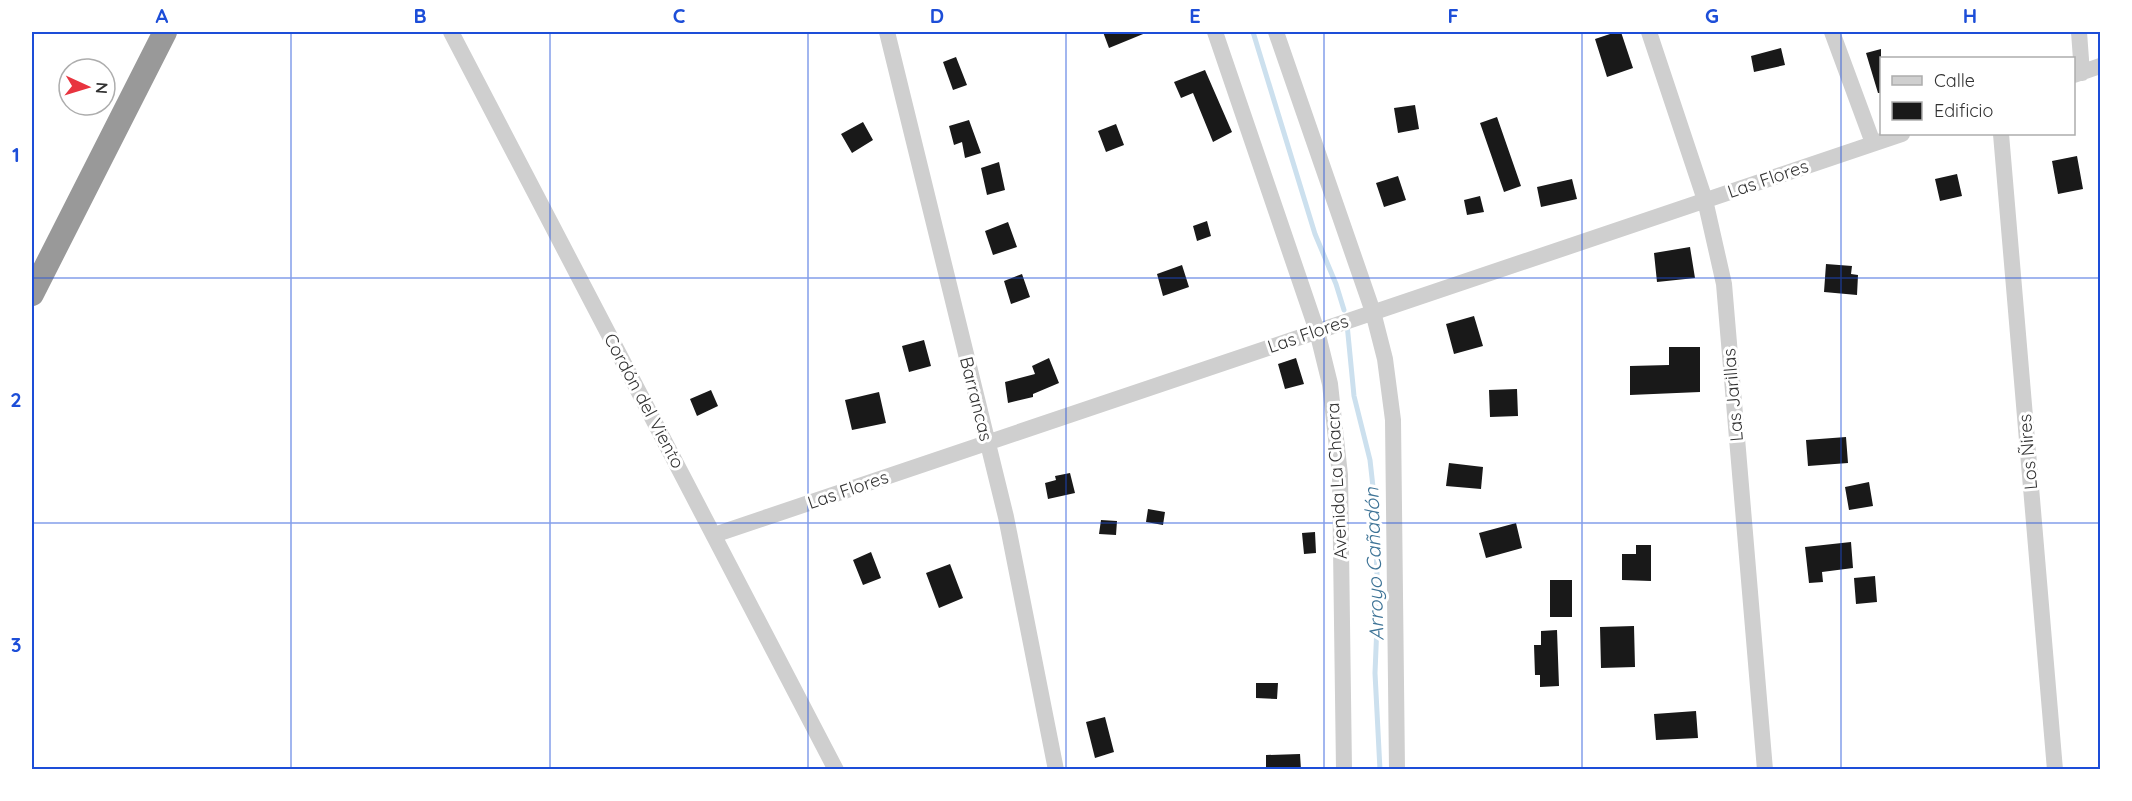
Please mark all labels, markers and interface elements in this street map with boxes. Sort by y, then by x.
text: A [156,3,169,28]
text: B [413,3,427,28]
text: C [673,3,686,28]
text: D [930,3,944,28]
text: E [1189,3,1201,28]
text: F [1447,3,1459,28]
text: G [1705,3,1719,28]
text: H [1963,3,1977,28]
north arrow [57,57,117,117]
legend [1880,57,2075,135]
text: Calle [1934,69,1975,92]
text: N [92,81,112,95]
text: Edificio [1934,99,1993,122]
text: 1 [12,142,20,167]
street label: Las Flores [1724,154,1811,203]
street label: Las Flores [1264,309,1351,358]
street label: Cordón del Viento [599,329,690,472]
street label: Las Jarillas [1717,347,1748,443]
street label: Barrancas [955,354,998,444]
text: 2 [10,387,22,412]
street label: Avenida La Chacra [1321,402,1352,560]
street label: Los Ñires [2013,413,2042,491]
street label: Las Flores [804,465,891,514]
water label: Arroyo Cañadón [1358,486,1389,641]
text: 3 [11,632,21,657]

